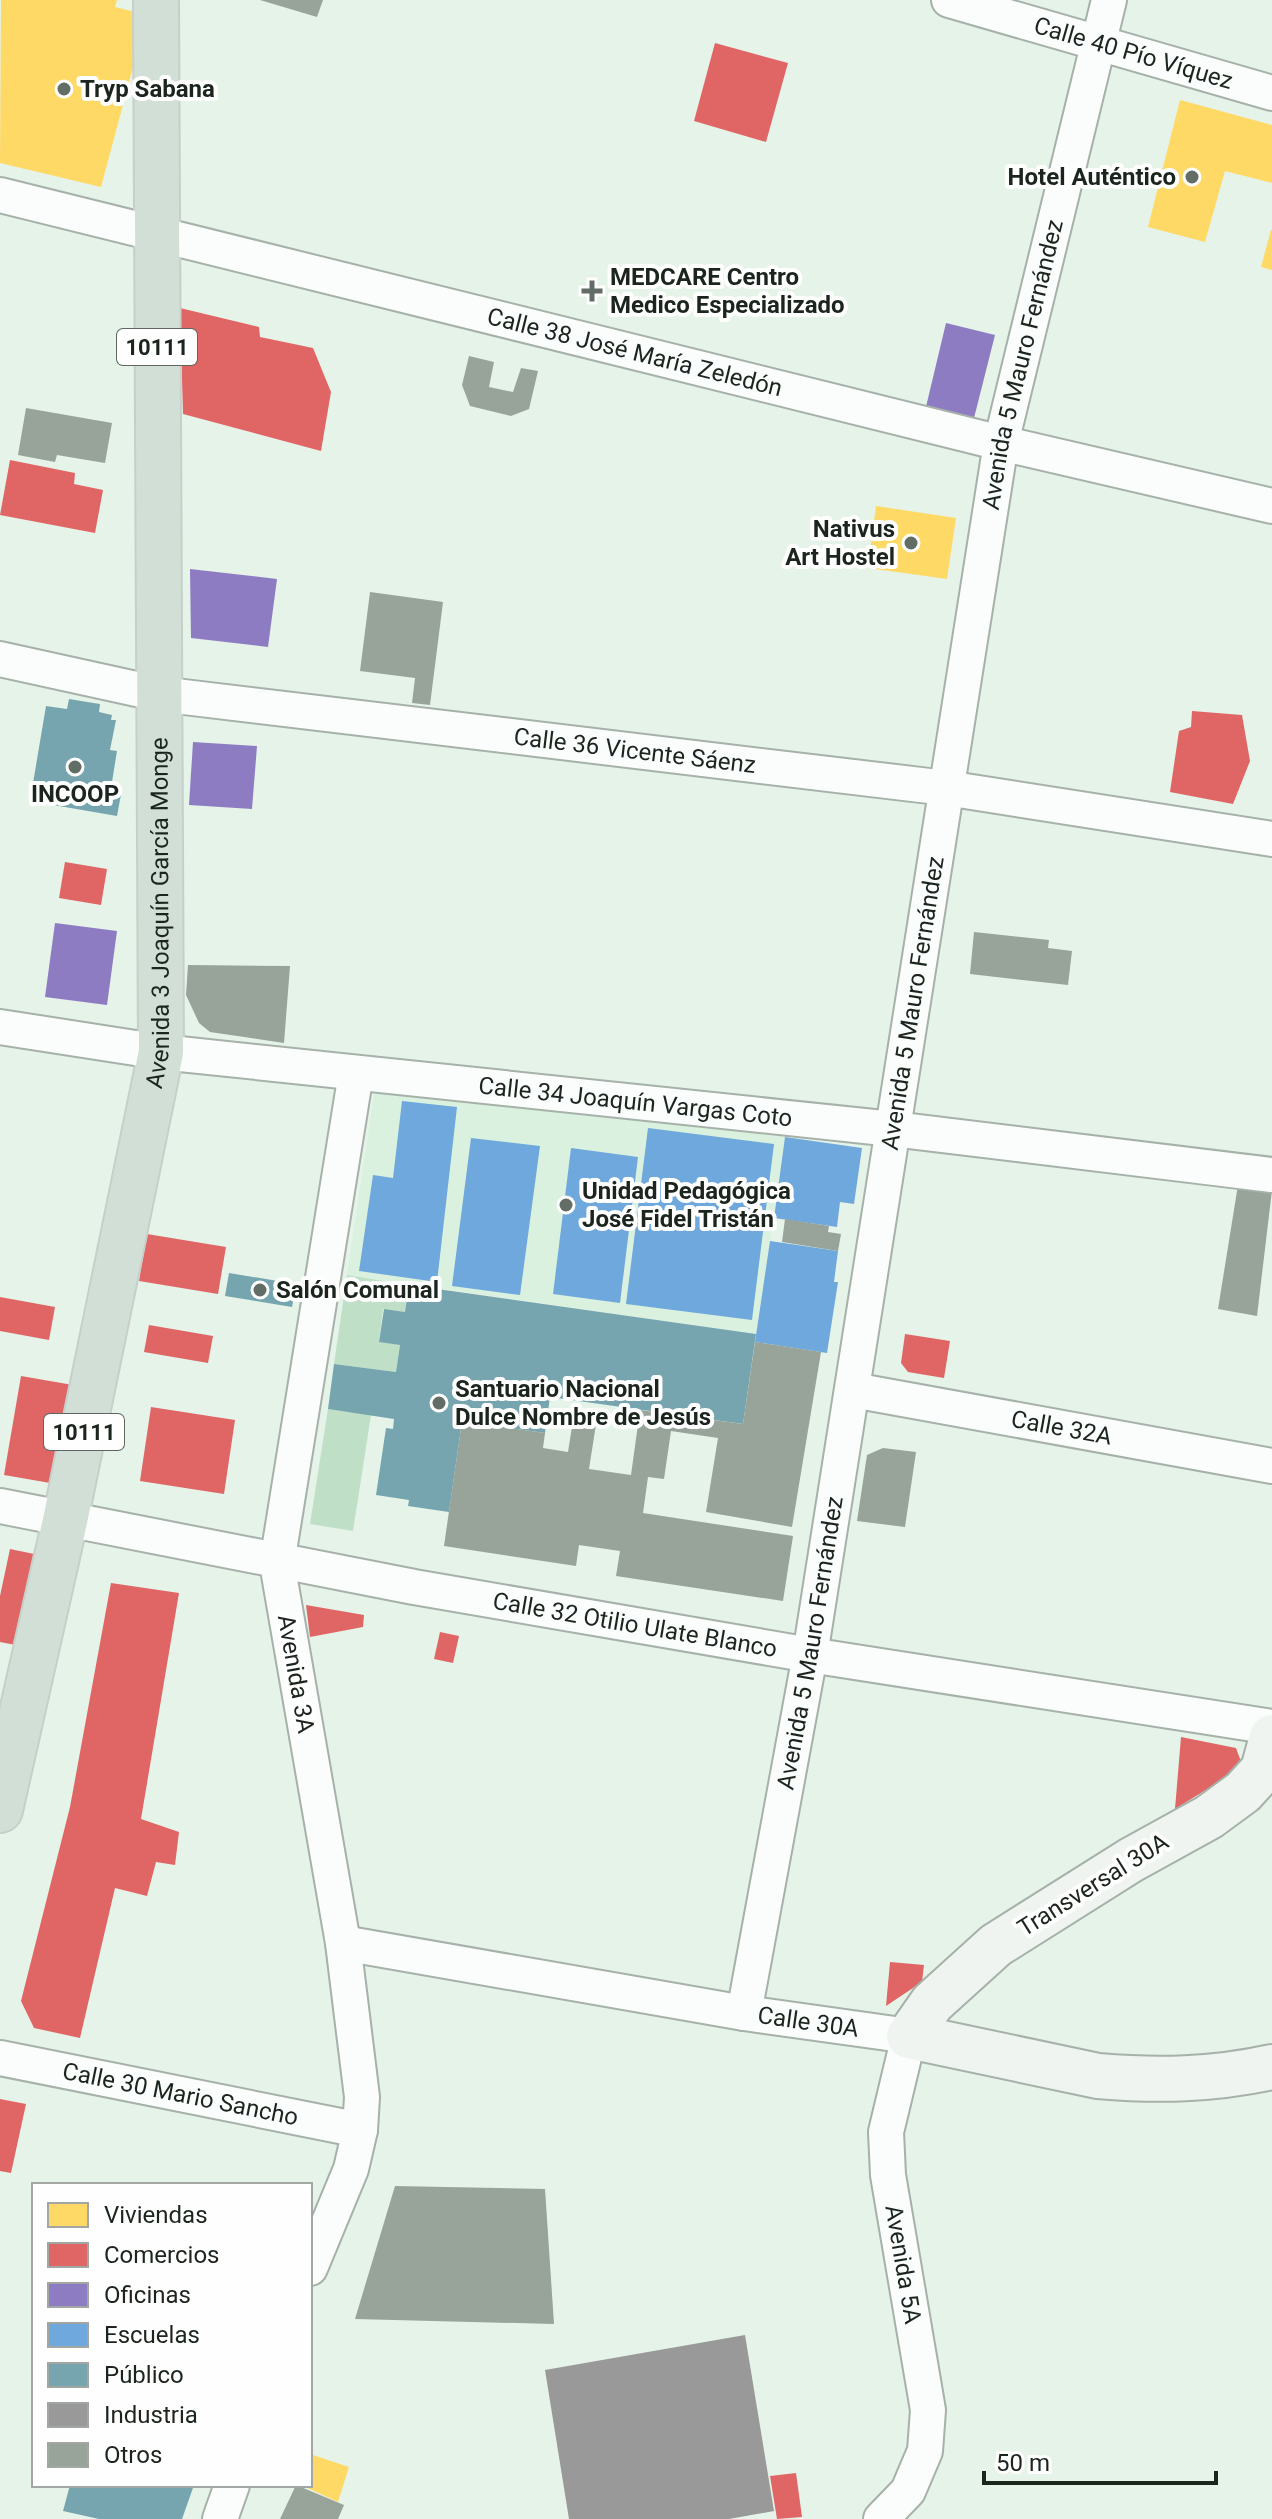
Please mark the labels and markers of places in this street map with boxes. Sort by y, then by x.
place label: Tryp Sabana [80,75,215,103]
marker: Tryp Sabana [55,80,73,98]
place label: Hotel Auténtico [1008,163,1176,191]
marker: Hotel Auténtico [1183,168,1201,186]
place label: MEDCARE Centro Medico Especializado [610,263,845,319]
marker: MEDCARE Centro Medico Especializado [581,280,603,302]
place label: Nativus Art Hostel [785,515,895,571]
marker: Nativus Art Hostel [902,534,920,552]
marker: INCOOP [66,758,84,776]
place label: INCOOP [31,780,119,808]
place label: Unidad Pedagógica José Fidel Tristán [582,1177,791,1233]
marker: Unidad Pedagógica José Fidel Tristán [557,1196,575,1214]
place label: Salón Comunal [276,1276,439,1304]
marker: Salón Comunal [251,1281,269,1299]
place label: Santuario Nacional Dulce Nombre de Jesús [455,1375,711,1431]
marker: Santuario Nacional Dulce Nombre de Jesús [430,1394,448,1412]

